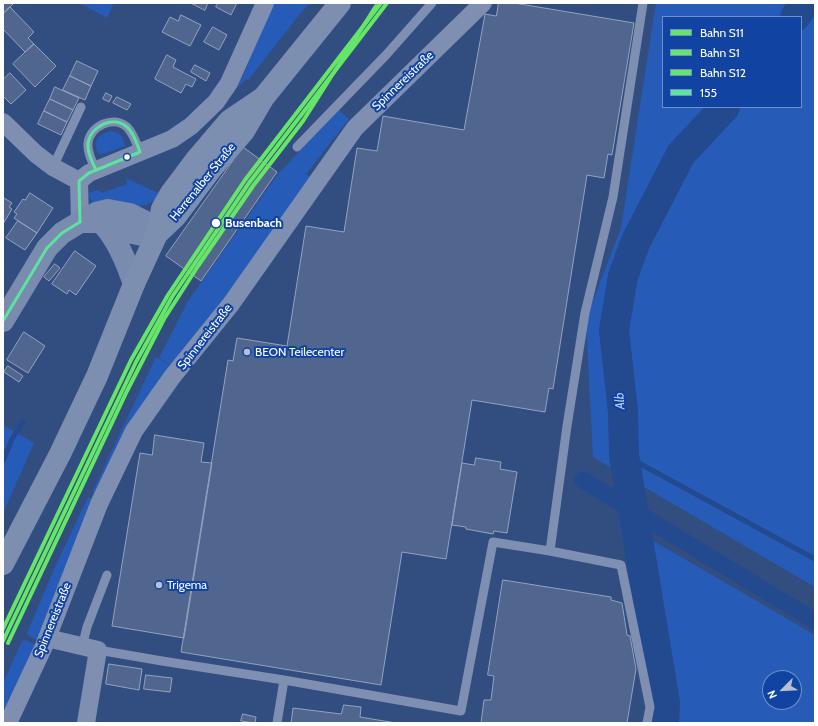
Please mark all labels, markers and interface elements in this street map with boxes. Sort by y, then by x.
legend [662,16,802,108]
text: Bahn S11 [700,25,744,40]
text: Bahn S1 [700,45,740,60]
street label: Spinnereistraße [369,48,437,114]
text: Bahn S12 [700,65,746,80]
text: 155 [700,85,717,100]
street label: Herrenalber Straße [167,140,239,224]
unlabelled marker [122,152,132,162]
place label: Busenbach [225,216,282,230]
marker: Busenbach [210,217,222,229]
street label: Spinnereistraße [175,301,235,373]
place label: BEON Teilecenter [255,345,344,359]
marker: BEON Teilecenter [242,347,252,357]
water label: Alb [612,392,628,410]
place label: Trigema [167,578,207,592]
street label: Spinnereistraße [31,580,75,660]
marker: Trigema [154,580,164,590]
north arrow [762,670,802,710]
text: N [764,688,780,701]

